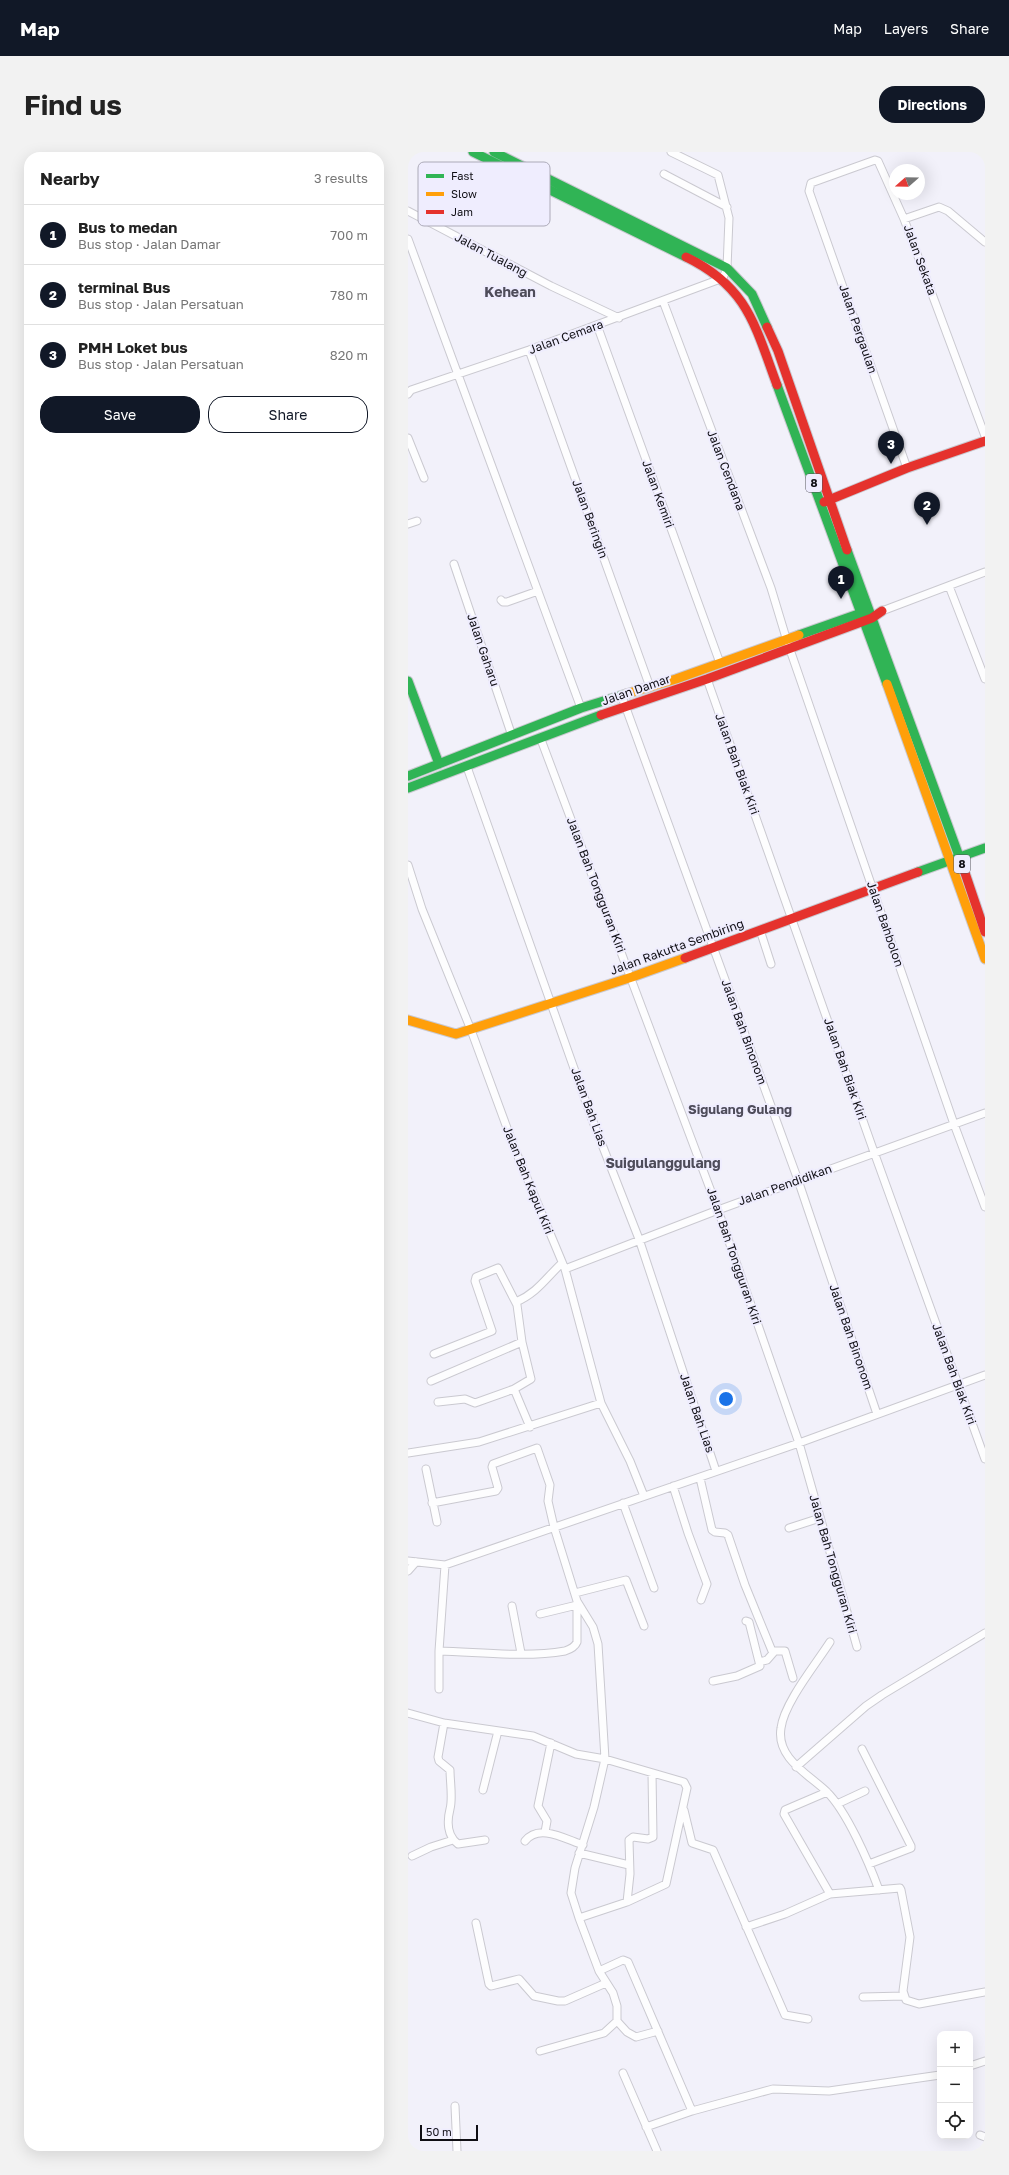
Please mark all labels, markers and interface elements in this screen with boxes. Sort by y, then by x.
text: Map [20,17,60,40]
text: Map [833,20,862,37]
text: Layers [884,20,928,37]
text: Share [950,20,989,37]
button: Directions [879,86,985,123]
text: Find us [24,88,122,121]
legend [418,162,550,226]
north arrow [889,164,925,200]
text: Nearby [40,168,100,189]
text: Fast [451,169,474,182]
text: 3 results [314,170,368,186]
text: Slow [451,187,477,200]
text: Jam [451,205,473,218]
text: Bus to medan [78,218,177,236]
street label: Jalan Sekata [901,223,940,297]
text: 1 [50,227,56,243]
text: 700 m [330,227,368,243]
street label: Jalan Tualang [452,229,530,280]
text: Bus stop · Jalan Damar [78,236,221,252]
text: terminal Bus [78,278,170,296]
street label: Jalan Pergaulan [836,282,881,375]
district label: Kehean [484,283,536,300]
text: 2 [49,287,57,303]
text: 780 m [330,287,368,303]
text: Bus stop · Jalan Persatuan [78,296,244,312]
street label: Jalan Cemara [526,316,605,357]
text: PMH Loket bus [78,338,188,356]
text: 3 [49,347,57,363]
text: 820 m [330,347,368,363]
text: Bus stop · Jalan Persatuan [78,356,244,372]
button: Save [40,396,200,433]
button: Share [208,396,368,433]
street label: Jalan Cendana [704,427,749,512]
pin: 3 [878,431,904,464]
street label: Jalan Kemiri [639,458,678,530]
road number: 8 [806,474,822,492]
street label: Jalan Beringin [569,477,612,560]
pin: 2 [914,492,940,525]
pin: 1 [828,566,854,599]
street label: Jalan Gaharu [464,612,503,688]
street label: Jalan Damar [599,671,672,708]
street label: Jalan Bah Biak Kiri [712,711,763,817]
street label: Jalan Bah Tongguran Kiri [564,815,629,955]
road number: 8 [954,855,970,873]
street label: Jalan Bahbolon [864,879,907,969]
street label: Jalan Rakutta Sembiring [608,915,746,978]
street label: Jalan Bah Binonom [718,977,770,1086]
street label: Jalan Bah Biak Kiri [821,1016,870,1122]
street label: Jalan Bah Lias [568,1065,611,1148]
district label: Sigulang Gulang [688,1101,792,1117]
street label: Jalan Bah Kapul Kiri [500,1123,557,1236]
district label: Suigulanggulang [605,1154,721,1171]
street label: Jalan Pendidikan [736,1161,834,1208]
street label: Jalan Bah Tongguran Kiri [704,1185,765,1326]
street label: Jalan Bah Binonom [826,1282,877,1392]
street label: Jalan Bah Biak Kiri [929,1321,980,1427]
street label: Jalan Bah Lias [677,1371,718,1454]
your location [716,1389,736,1409]
street label: Jalan Bah Tongguran Kiri [806,1493,860,1635]
map controls [937,2031,973,2139]
button: + [937,2031,973,2067]
button: − [937,2067,973,2103]
button: locate [937,2103,973,2139]
scale bar [420,2123,478,2142]
text: 50 m [426,2125,452,2138]

